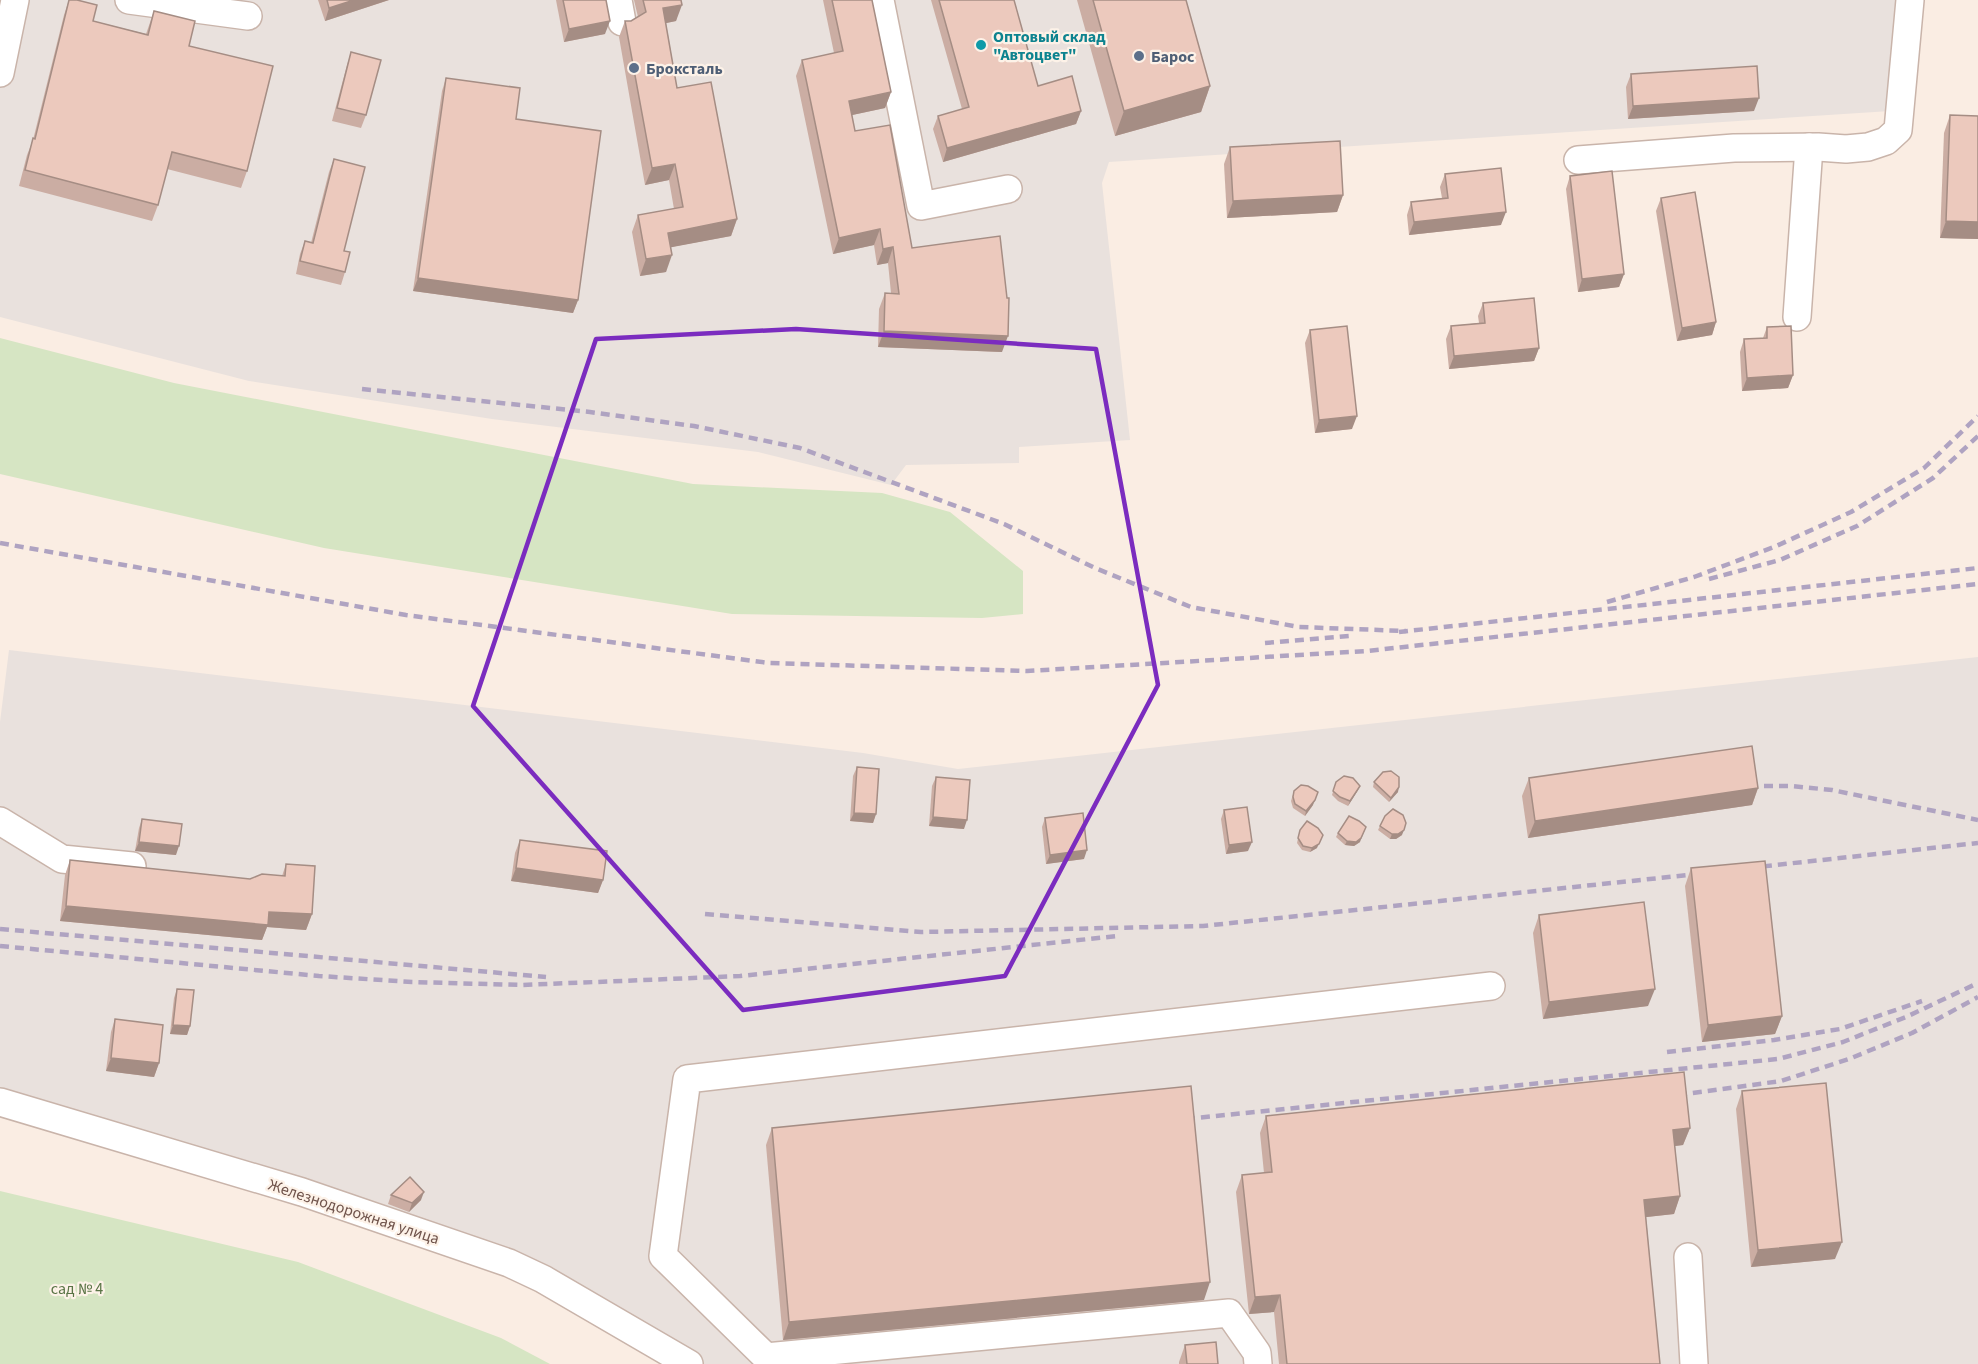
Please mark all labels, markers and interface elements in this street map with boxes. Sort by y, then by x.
place label: Оптовый склад "Автоцвет" [993,26,1106,66]
marker: Оптовый склад "Автоцвет" [974,38,988,52]
place label: Барос [1151,46,1195,68]
marker: Барос [1132,49,1146,63]
place label: Броксталь [646,58,723,80]
marker: Броксталь [627,61,641,75]
street label: Железнодорожная улица [265,1174,442,1250]
park label: сад № 4 [51,1278,103,1300]

